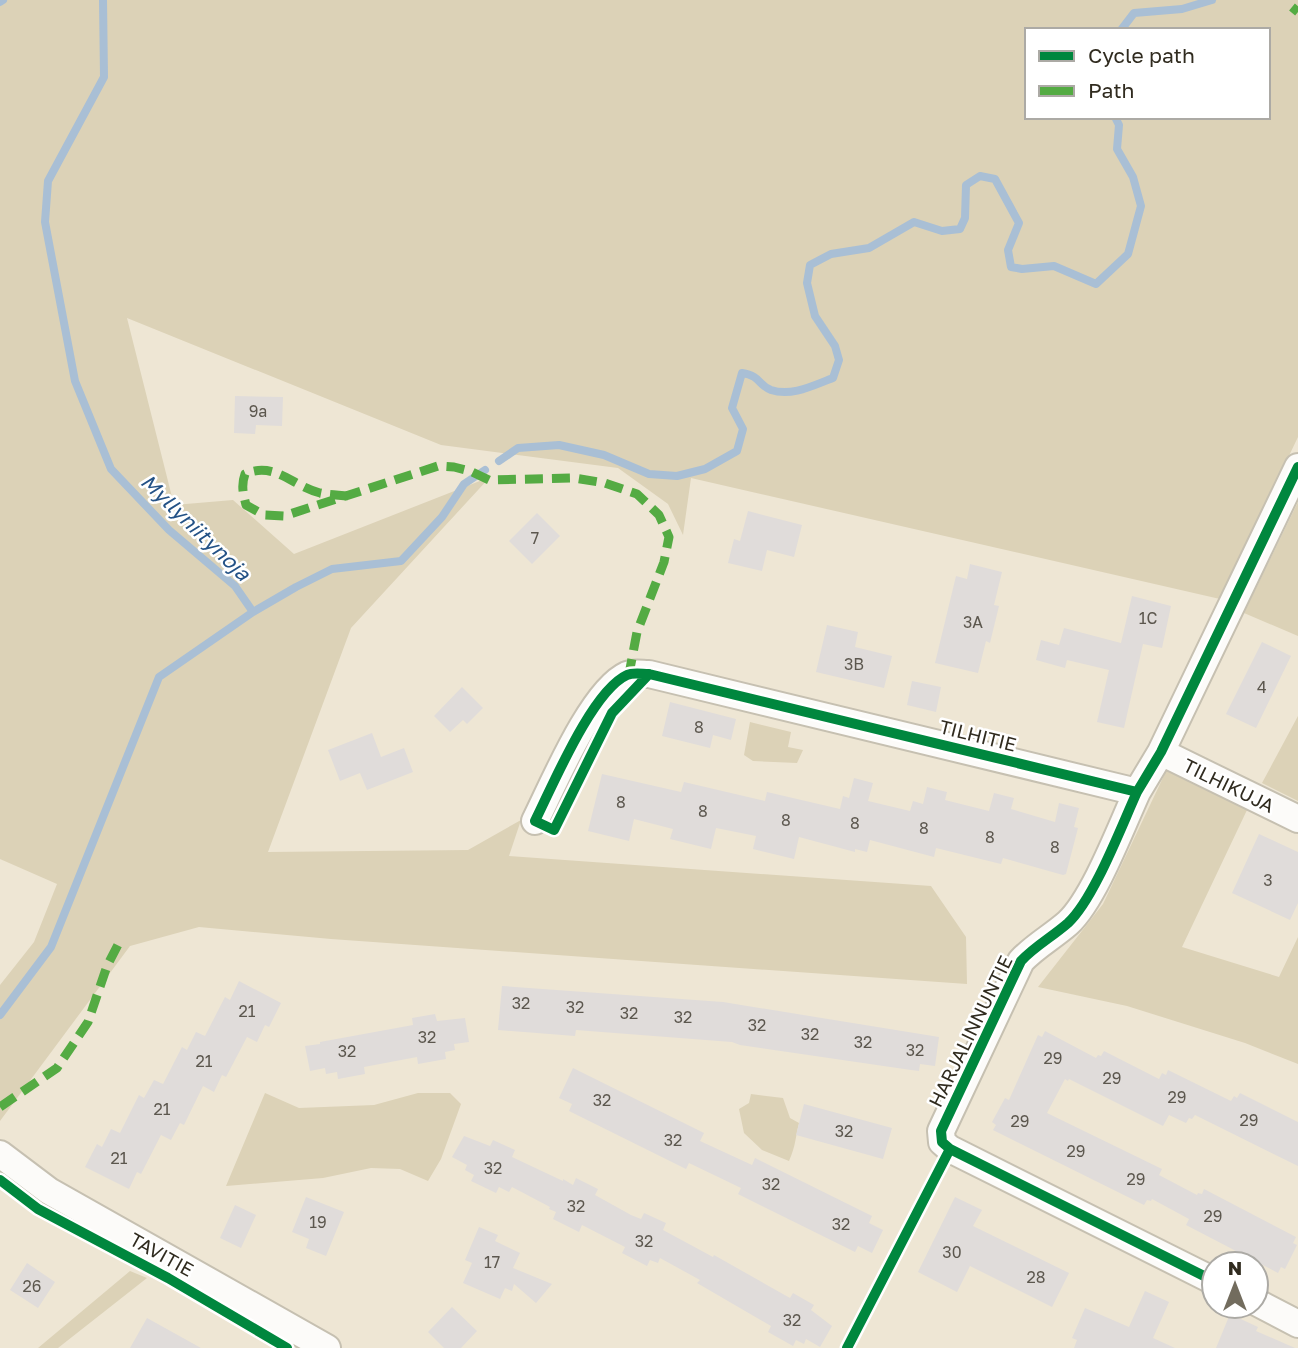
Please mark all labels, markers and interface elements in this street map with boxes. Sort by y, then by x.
legend [1025,28,1270,119]
text: Cycle path [1088,42,1195,68]
text: Path [1088,77,1135,103]
house number: 9a [249,401,267,421]
water label: Myllyniitynoja [136,468,257,587]
house number: 7 [531,528,539,548]
house number: 1C [1139,608,1157,628]
house number: 3A [963,612,983,632]
house number: 3B [844,654,864,674]
house number: 4 [1257,677,1267,697]
street label: TILHITIE [937,714,1019,756]
house number: 8 [694,717,704,737]
street label: TILHIKUJA [1180,753,1279,817]
house number: 8 [616,792,626,812]
house number: 8 [698,801,708,821]
house number: 8 [781,810,791,830]
house number: 8 [850,813,860,833]
house number: 8 [919,818,929,838]
house number: 8 [985,827,995,847]
house number: 8 [1050,837,1060,857]
house number: 3 [1263,870,1273,890]
street label: HARJALINNUNTIE [923,951,1017,1111]
house number: 32 [512,993,530,1013]
house number: 32 [566,997,584,1017]
house number: 21 [238,1001,256,1021]
house number: 32 [620,1003,638,1023]
house number: 32 [674,1007,692,1027]
house number: 32 [748,1015,766,1035]
house number: 32 [801,1024,819,1044]
house number: 32 [418,1027,436,1047]
house number: 32 [854,1032,872,1052]
house number: 32 [906,1040,924,1060]
house number: 32 [338,1041,356,1061]
house number: 29 [1044,1048,1062,1068]
house number: 21 [195,1051,213,1071]
house number: 29 [1103,1068,1121,1088]
house number: 29 [1168,1087,1186,1107]
house number: 32 [593,1090,611,1110]
house number: 21 [153,1099,171,1119]
house number: 29 [1240,1110,1258,1130]
house number: 29 [1011,1111,1029,1131]
house number: 32 [835,1121,853,1141]
house number: 32 [664,1130,682,1150]
house number: 29 [1067,1141,1085,1161]
house number: 21 [110,1148,128,1168]
house number: 32 [484,1158,502,1178]
house number: 29 [1127,1169,1145,1189]
house number: 32 [762,1174,780,1194]
house number: 32 [567,1196,585,1216]
house number: 29 [1204,1206,1222,1226]
house number: 19 [309,1212,327,1232]
house number: 32 [832,1214,850,1234]
street label: TAVITIE [126,1227,198,1281]
house number: 32 [635,1231,653,1251]
house number: 30 [942,1242,962,1262]
north arrow [1200,1250,1270,1320]
house number: 17 [484,1252,500,1272]
text: N [1228,1256,1242,1279]
house number: 28 [1026,1267,1046,1287]
house number: 26 [23,1276,41,1296]
house number: 32 [783,1310,801,1330]

